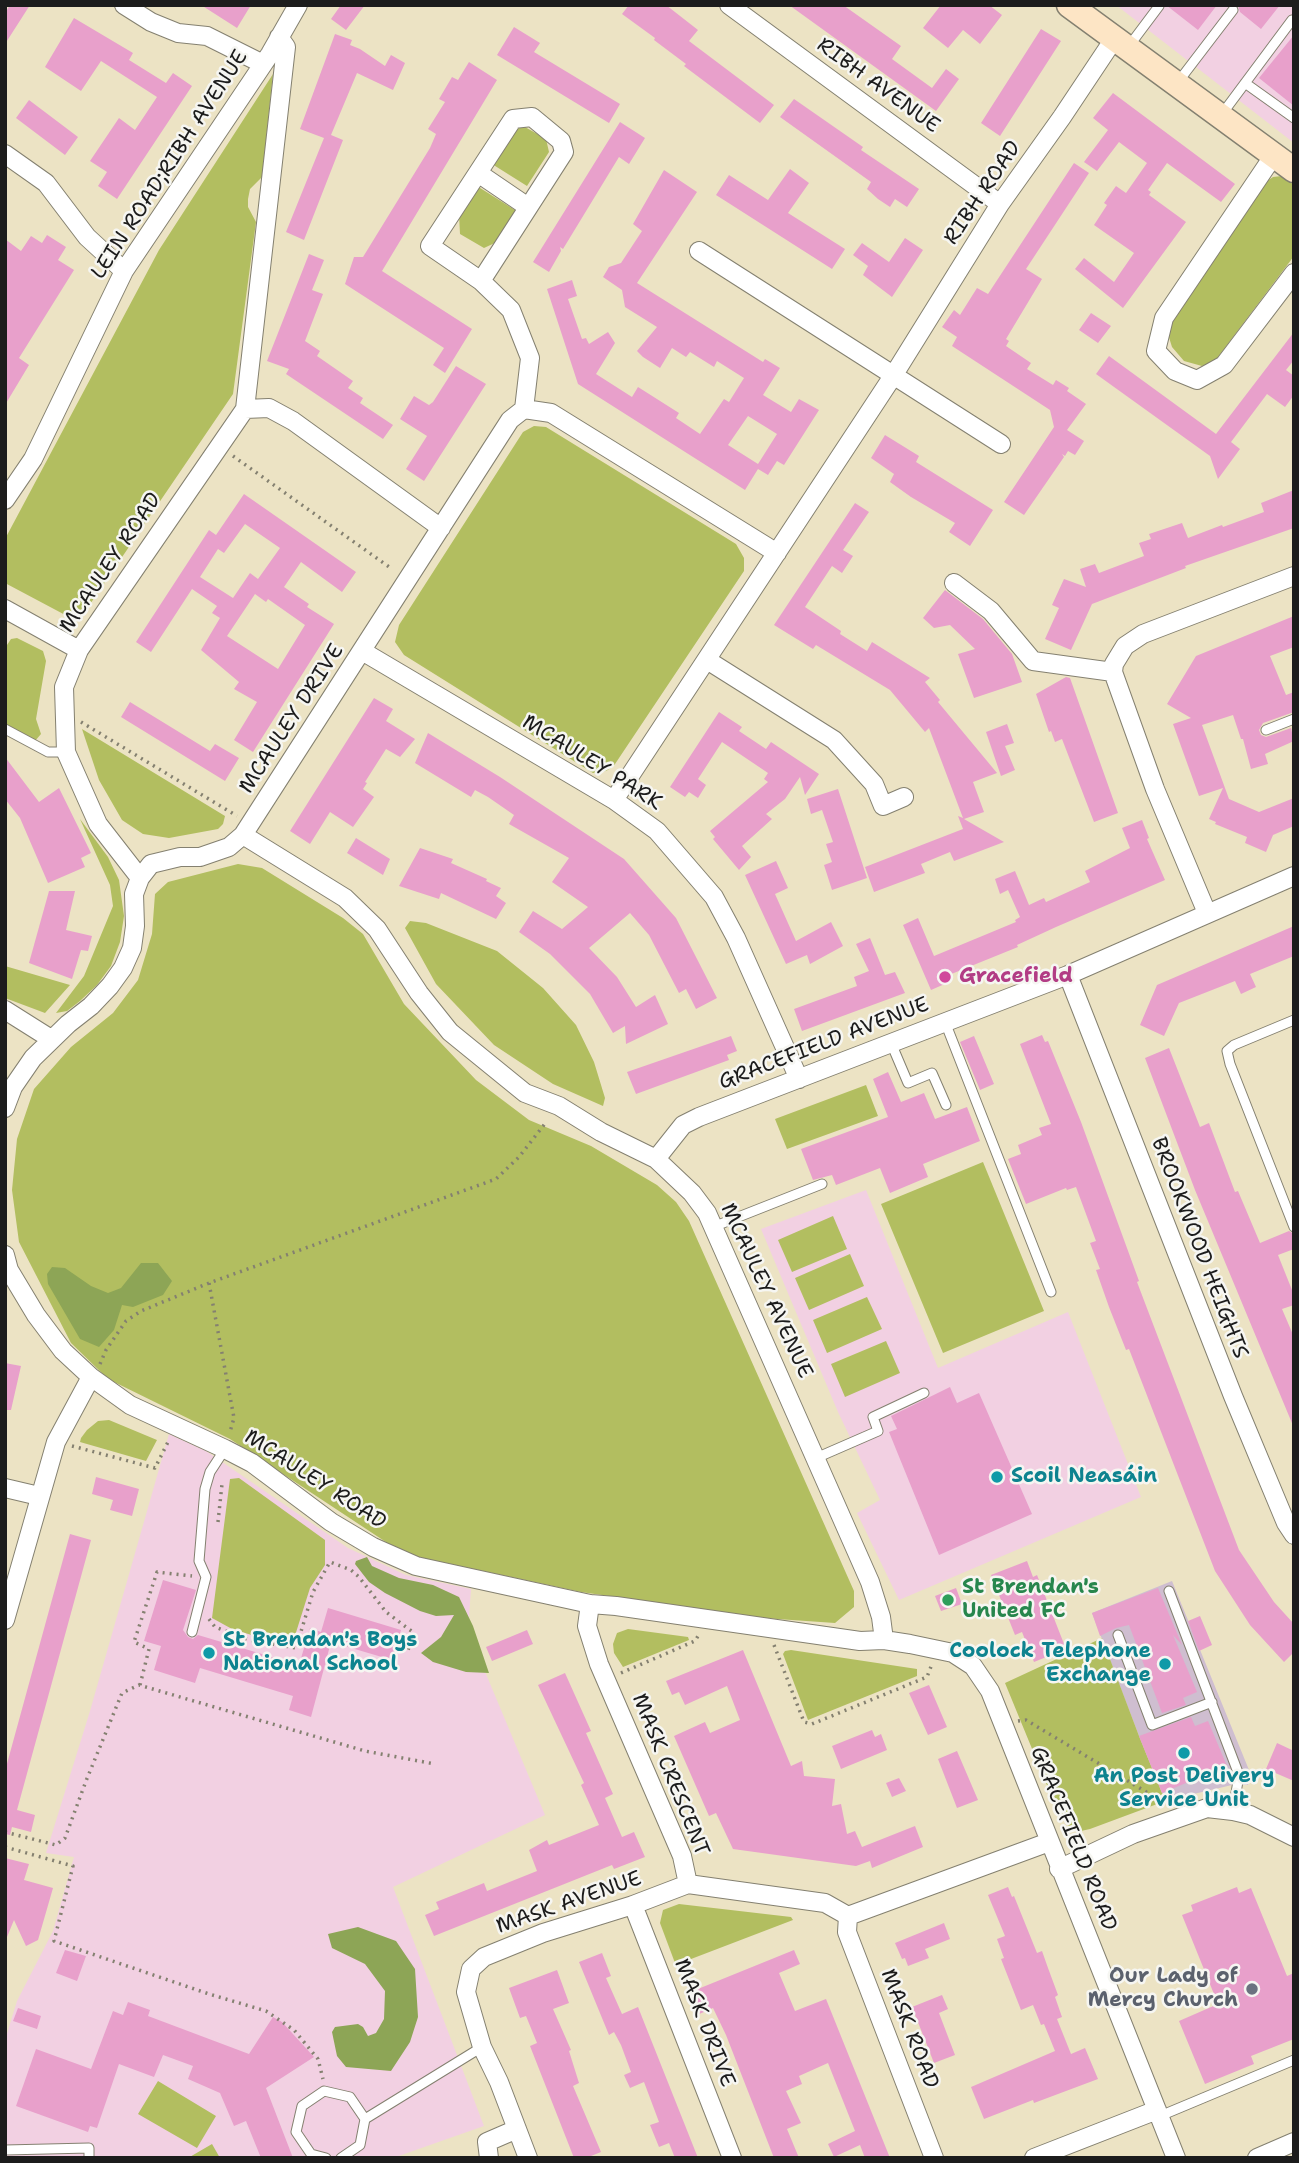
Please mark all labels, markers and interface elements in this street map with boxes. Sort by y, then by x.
street label: RIBH AVENUE [812,33,944,139]
street label: LEIN ROAD;RIBH AVENUE [86,46,254,284]
street label: RIBH ROAD [939,136,1027,250]
street label: MCAULEY ROAD [55,488,167,638]
street label: MCAULEY DRIVE [234,640,350,798]
street label: MCAULEY PARK [517,710,667,816]
place label: Gracefield [959,964,1073,990]
marker: Gracefield [937,969,953,985]
street label: GRACEFIELD AVENUE [715,992,933,1096]
street label: BROOKWOOD HEIGHTS [1145,1134,1253,1362]
street label: MCAULEY AVENUE [714,1200,818,1382]
street label: MCAULEY ROAD [239,1425,391,1535]
place label: Scoil Neasáin [1011,1464,1157,1490]
marker: Scoil Neasáin [989,1469,1005,1485]
place label: St Brendan's United FC [962,1575,1099,1625]
marker: St Brendan's United FC [940,1592,956,1608]
place label: St Brendan's Boys National School [223,1628,417,1678]
place label: Coolock Telephone Exchange [949,1639,1151,1689]
marker: St Brendan's Boys National School [201,1645,217,1661]
marker: Coolock Telephone Exchange [1157,1656,1173,1672]
street label: MASK CRESCENT [626,1690,714,1860]
street label: GRACEFIELD ROAD [1024,1743,1122,1935]
marker: An Post Delivery Service Unit [1176,1745,1192,1761]
place label: An Post Delivery Service Unit [1093,1764,1275,1814]
street label: MASK AVENUE [493,1866,645,1940]
street label: MASK DRIVE [668,1955,740,2091]
place label: Our Lady of Mercy Church [1088,1964,1238,2014]
street label: MASK ROAD [875,1966,943,2092]
marker: Our Lady of Mercy Church [1244,1981,1260,1997]

